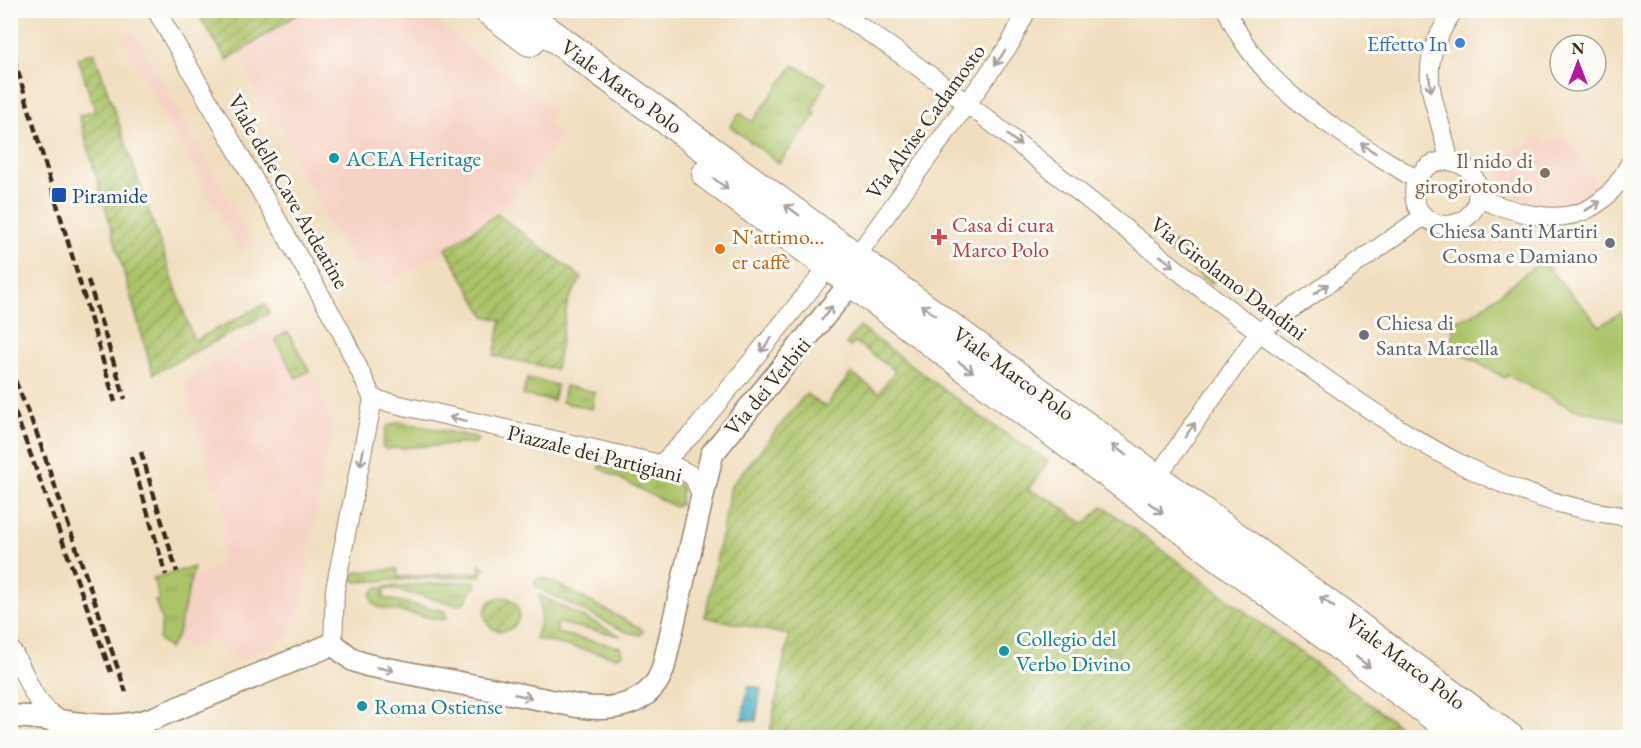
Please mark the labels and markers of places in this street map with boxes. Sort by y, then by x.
place label: Effetto In [1367,29,1448,58]
marker: Effetto In [1453,36,1467,50]
place label: ACEA Heritage [345,144,482,173]
place label: Il nido di girogirotondo [1415,146,1533,200]
marker: ACEA Heritage [327,151,341,165]
marker: Il nido di girogirotondo [1538,166,1552,180]
place label: Piramide [72,181,148,210]
marker: Piramide [50,186,68,204]
place label: Casa di cura Marco Polo [952,210,1055,264]
place label: Chiesa Santi Martiri Cosma e Damiano [1429,216,1598,270]
place label: N'attimo... er caffè [732,222,824,276]
marker: Casa di cura Marco Polo [930,228,948,246]
marker: Chiesa Santi Martiri Cosma e Damiano [1603,236,1617,250]
marker: N'attimo... er caffè [713,242,727,256]
place label: Chiesa di Santa Marcella [1376,308,1499,362]
marker: Chiesa di Santa Marcella [1357,328,1371,342]
place label: Collegio del Verbo Divino [1016,624,1131,678]
marker: Collegio del Verbo Divino [997,644,1011,658]
place label: Roma Ostiense [374,692,503,721]
marker: Roma Ostiense [355,699,369,713]

